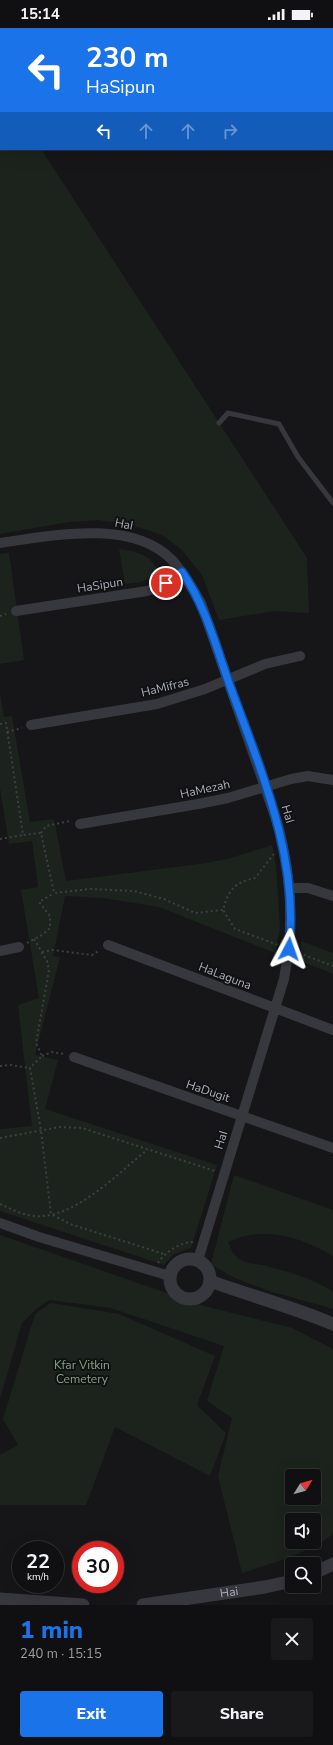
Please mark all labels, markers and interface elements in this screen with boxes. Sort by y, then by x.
text: 15:14 [20,4,60,24]
text: 230 m [86,39,169,77]
icon: left [20,44,72,96]
text: HaSipun [86,75,155,99]
icon: left [93,120,115,142]
icon: ahead [135,120,157,142]
icon: ahead [177,120,199,142]
icon: right [219,120,241,142]
street label: HaI [113,514,135,534]
pin [149,566,183,600]
icon: arrive [155,572,177,594]
street label: HaSipun [76,573,124,597]
street label: HaMifras [139,673,191,701]
street label: HaMezah [178,776,232,802]
street label: HaI [278,803,298,825]
position arrow [268,928,310,970]
street label: HaLaguna [196,959,254,993]
street label: HaDugit [184,1076,233,1106]
street label: HaI [211,1129,231,1151]
park label: Kfar Vitkin Cemetery [54,1357,110,1387]
north arrow [285,1469,321,1505]
map controls [285,1469,321,1593]
button: sound [285,1513,321,1549]
speed limit sign: 30 [72,1541,124,1593]
text: 22 [26,1548,50,1575]
button: search [285,1557,321,1593]
text: km/h [27,1570,49,1584]
street label: Hai [219,1583,239,1602]
text: 1 min [20,1614,83,1646]
button: close [271,1618,313,1660]
text: 240 m · 15:15 [20,1645,102,1663]
button: Exit [20,1691,163,1737]
button: Share [171,1691,313,1737]

